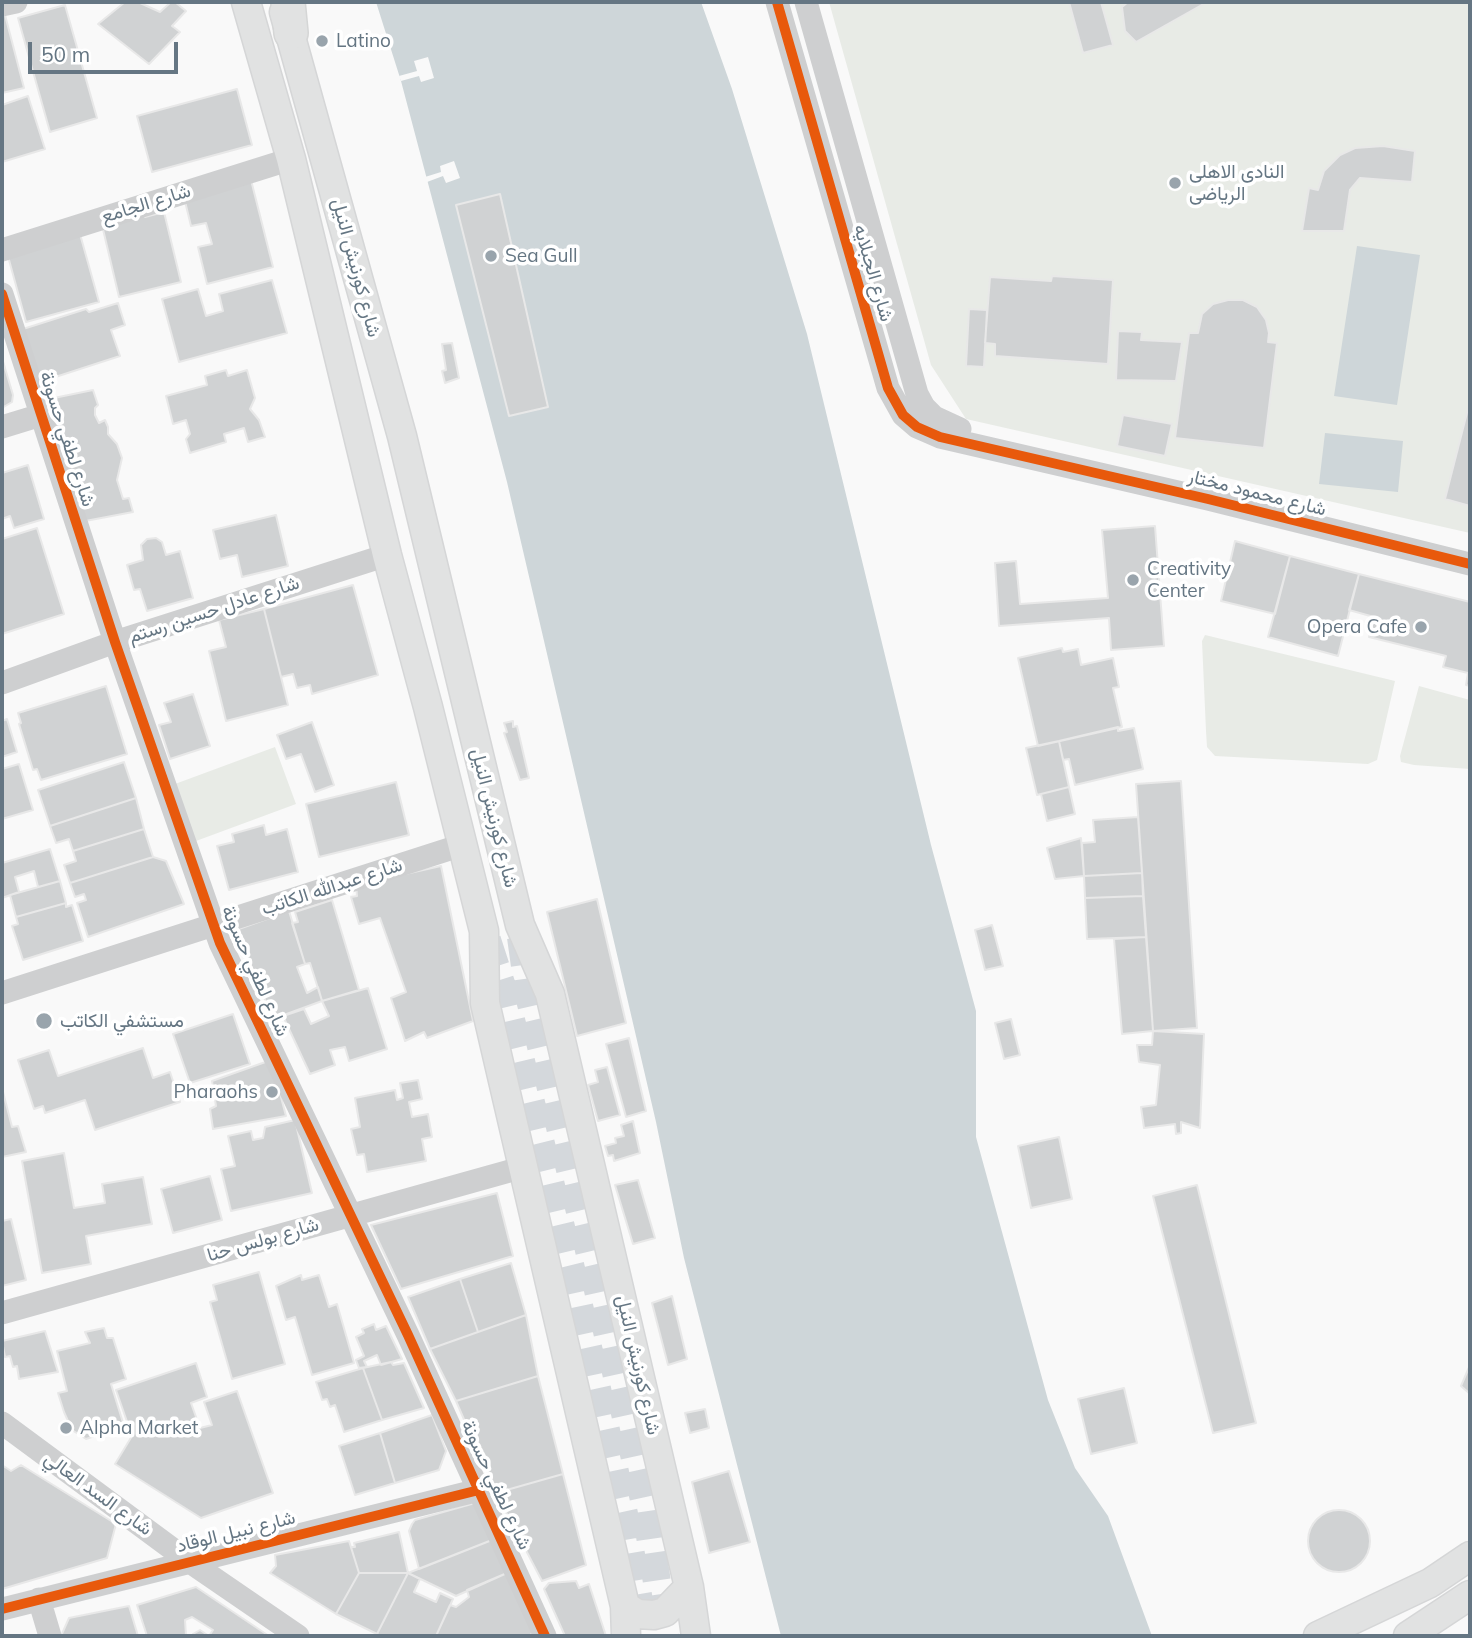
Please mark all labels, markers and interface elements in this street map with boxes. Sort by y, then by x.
scale bar [32,28,182,72]
place label: Latino [336,30,391,52]
marker: Latino [314,33,330,49]
text: 50 m [41,41,90,67]
place label: النادى الاهلى الرياضى [1189,161,1284,205]
marker: النادى الاهلى الرياضى [1167,175,1183,191]
street label: شارع الجامع [98,180,194,228]
street label: شارع كورنيش النيل [327,196,385,340]
street label: شارع الجبلايه [848,222,898,324]
place label: Sea Gull [505,245,577,267]
marker: Sea Gull [483,248,499,264]
street label: شارع لطفي حسونة [34,369,100,509]
street label: شارع محمود مختار [1186,465,1328,521]
place label: Creativity Center [1147,558,1231,602]
street label: شارع عادل حسين رستم [126,572,302,648]
marker: Creativity Center [1125,572,1141,588]
place label: Opera Cafe [1307,616,1407,638]
marker: Opera Cafe [1413,619,1429,635]
street label: شارع كورنيش النيل [466,746,522,890]
street label: شارع عبدالله الكاتب [259,853,405,921]
street label: شارع لطفي حسونة [216,902,294,1040]
place label: مستشفي الكاتب [60,1010,184,1032]
marker: مستشفي الكاتب [34,1011,54,1031]
place label: Pharaohs [173,1081,258,1103]
marker: Pharaohs [264,1084,280,1100]
street label: شارع بولس حنا [204,1213,322,1267]
street label: شارع كورنيش النيل [611,1293,665,1437]
street label: شارع لطفي حسونة [456,1416,536,1554]
place label: Alpha Market [80,1417,199,1439]
marker: Alpha Market [58,1420,74,1436]
street label: شارع السد العالي [40,1447,156,1541]
street label: شارع نبيل الوقاد [174,1506,298,1558]

